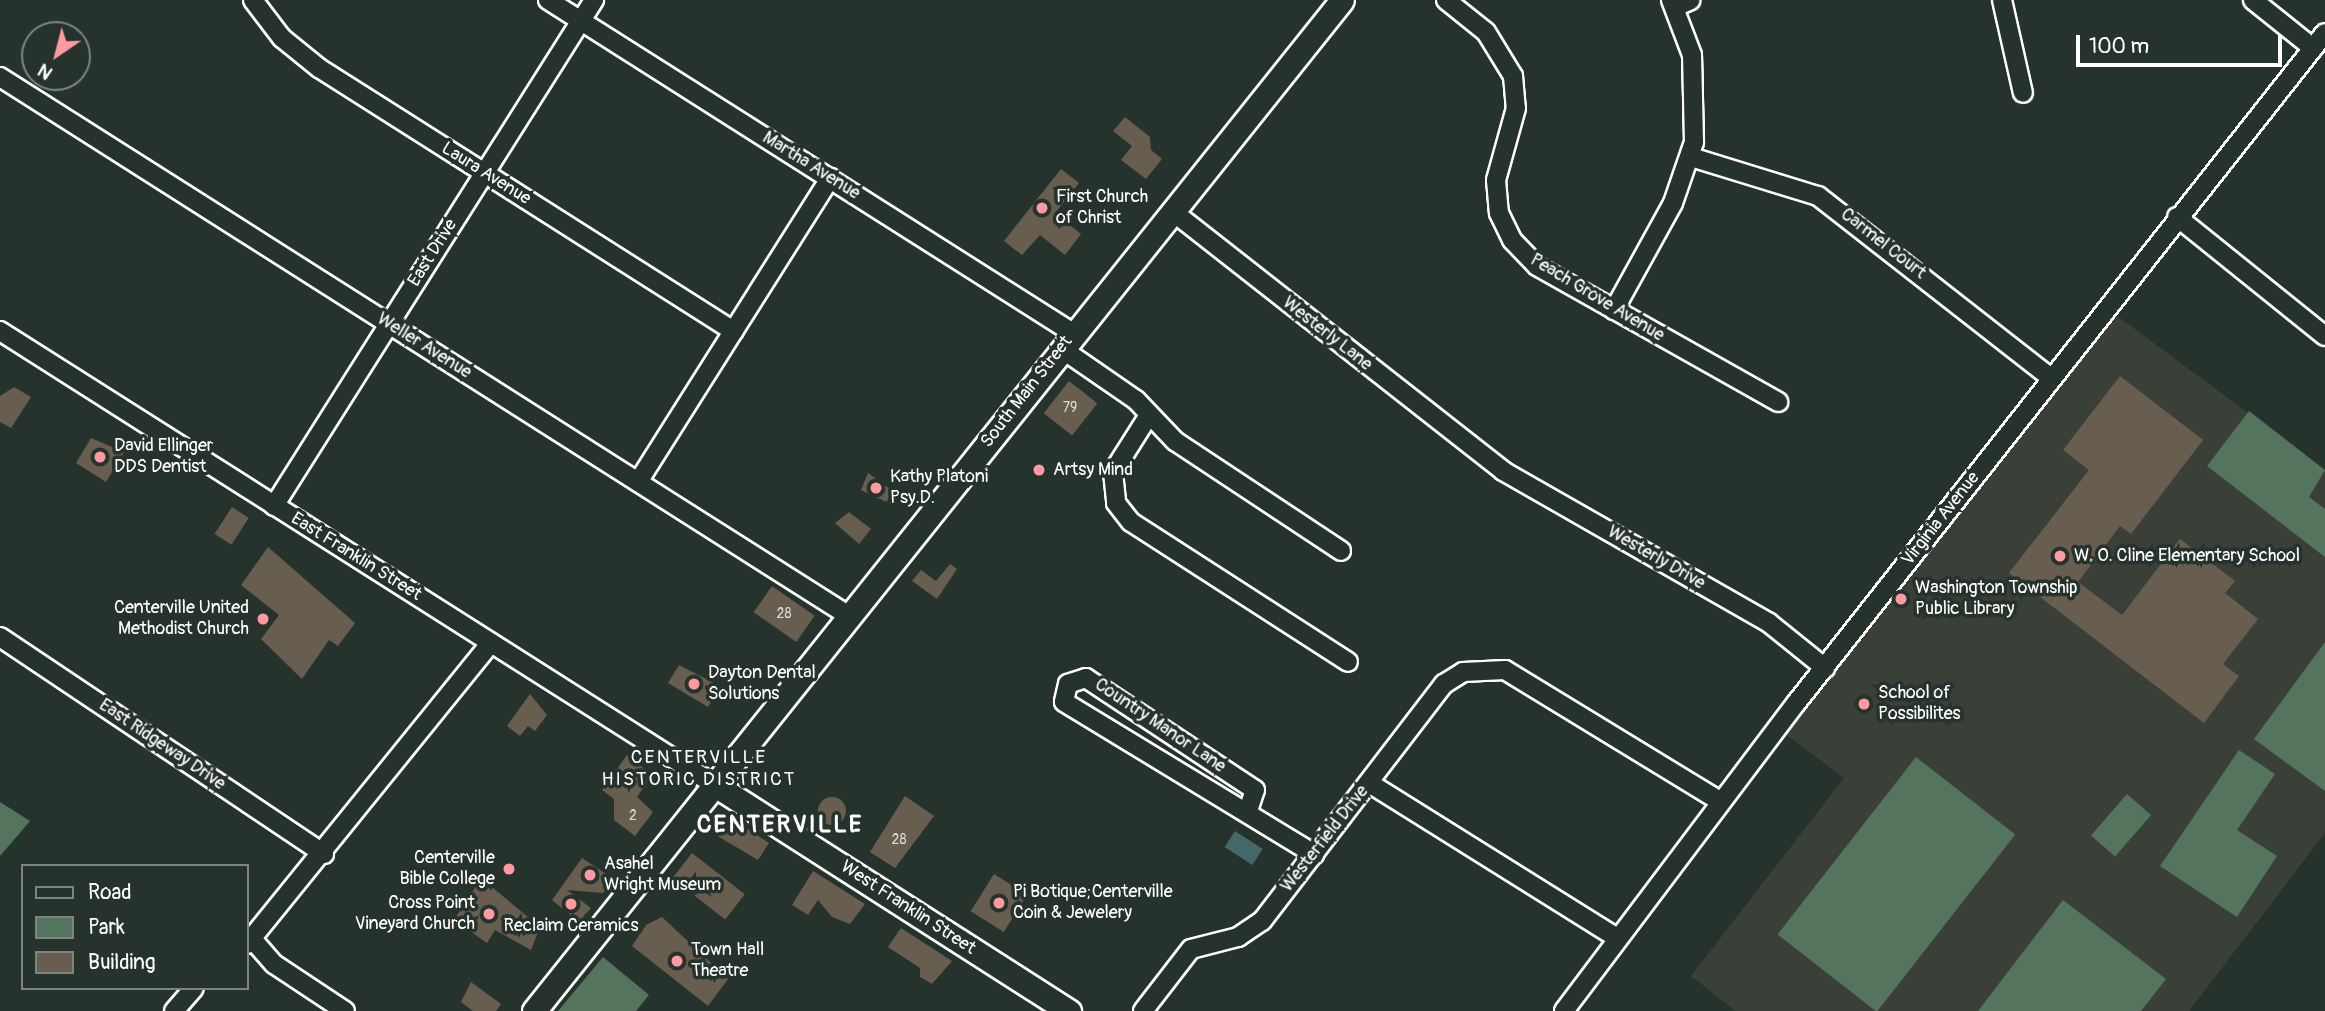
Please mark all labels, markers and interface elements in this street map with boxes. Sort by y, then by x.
north arrow [21,21,91,91]
scale bar [2080,21,2286,65]
text: 100 m [2089,33,2149,60]
text: N [33,58,57,85]
street label: Martha Avenue [758,127,864,205]
street label: Laura Avenue [437,138,535,210]
place label: First Church of Christ [1056,187,1148,230]
marker: First Church of Christ [1034,200,1050,216]
street label: Carmel Court [1836,204,1930,284]
street label: East Drive [404,215,462,291]
street label: Peach Grove Avenue [1526,249,1668,347]
street label: Westerly Lane [1278,292,1376,376]
street label: Weller Avenue [373,308,475,384]
street label: South Main Street [977,332,1077,452]
house number: 79 [1063,400,1077,416]
place label: David Ellinger DDS Dentist [114,436,213,478]
marker: David Ellinger DDS Dentist [92,449,108,465]
place label: Artsy Mind [1053,459,1133,481]
marker: Artsy Mind [1031,462,1047,478]
place label: Kathy Platoni Psy.D. [890,467,988,510]
street label: Virginia Avenue [1898,468,1984,570]
marker: Kathy Platoni Psy.D. [868,480,884,496]
street label: East Franklin Street [287,508,425,606]
street label: Westerly Drive [1603,521,1709,595]
place label: W. O. Cline Elementary School [2074,545,2300,567]
marker: W. O. Cline Elementary School [2052,548,2068,564]
place label: Washington Township Public Library [1915,578,2078,620]
marker: Washington Township Public Library [1893,591,1909,607]
place label: Centerville United Methodist Church [114,598,249,640]
house number: 28 [777,606,791,622]
marker: Centerville United Methodist Church [255,611,271,627]
place label: Dayton Dental Solutions [708,663,816,706]
street label: Country Manor Lane [1090,674,1230,778]
marker: Dayton Dental Solutions [686,676,702,692]
place label: School of Possibilites [1878,683,1961,726]
street label: East Ridgeway Drive [95,695,229,795]
marker: School of Possibilites [1856,696,1872,712]
district label: CENTERVILLE HISTORIC DISTRICT [604,747,794,791]
street label: Westerfield Drive [1277,781,1373,897]
house number: 2 [629,808,637,824]
district label: CENTERVILLE [698,811,862,839]
house number: 28 [892,832,906,848]
place label: Centerville Bible College [400,848,495,890]
place label: Asahel Wright Museum [604,854,721,896]
street label: West Franklin Street [837,856,979,960]
marker: Centerville Bible College [501,861,517,877]
legend [21,864,248,990]
marker: Asahel Wright Museum [582,867,598,883]
text: Road [88,879,132,906]
place label: Pi Botique;Centerville Coin & Jewelery [1013,882,1173,924]
place label: Cross Point Vineyard Church [355,893,475,936]
marker: Pi Botique;Centerville Coin & Jewelery [991,895,1007,911]
marker: Reclaim Ceramics [563,896,579,912]
marker: Cross Point Vineyard Church [481,906,497,922]
text: Park [88,914,125,941]
place label: Reclaim Ceramics [504,915,638,937]
place label: Town Hall Theatre [691,940,764,982]
text: Building [88,949,155,976]
marker: Town Hall Theatre [669,953,685,969]

